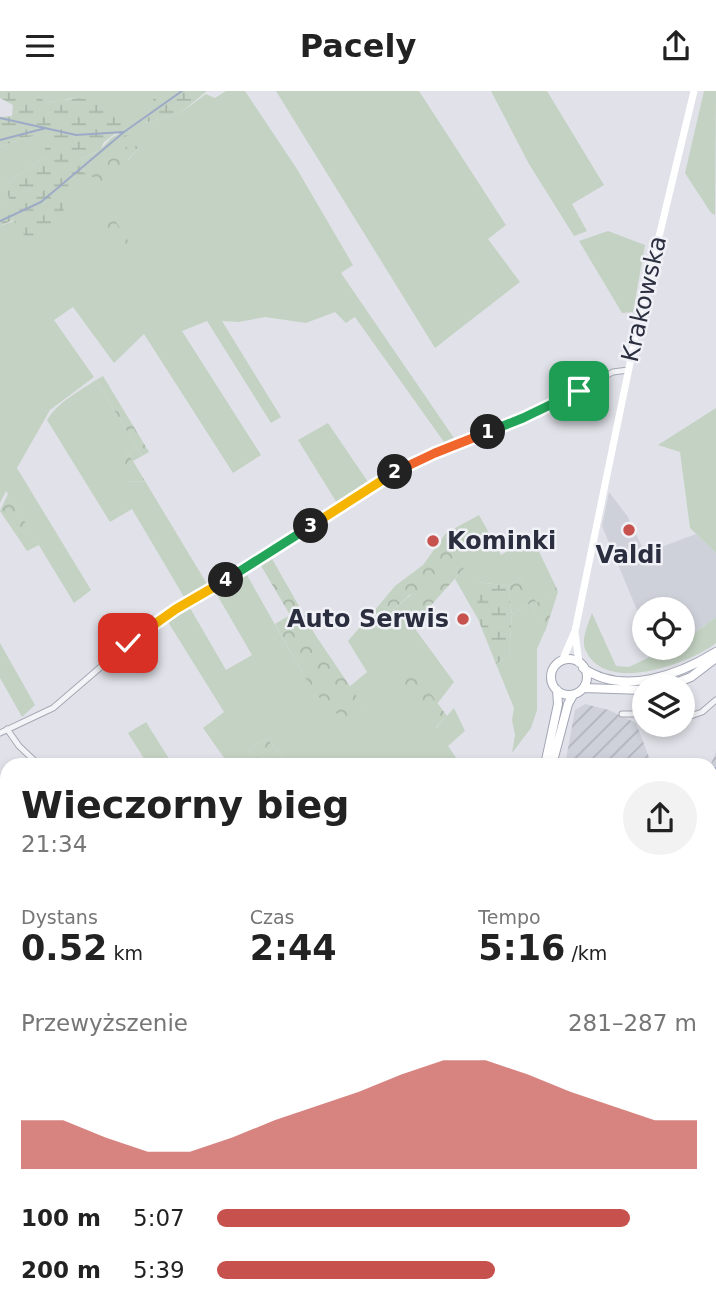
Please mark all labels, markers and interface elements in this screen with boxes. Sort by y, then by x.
icon: menu [21,27,59,65]
text: Pacely [300,27,416,65]
icon: share [657,27,695,65]
street label: Krakowska [616,233,672,365]
pin [549,361,609,421]
icon: arrive [560,372,598,410]
pin: 1 [470,415,505,449]
text: 1 [481,420,494,442]
pin: 2 [378,455,412,489]
text: 2 [388,460,401,482]
pin: 3 [294,509,328,543]
text: 3 [304,514,317,536]
marker: Valdi [621,522,637,538]
place label: Kominki [447,527,556,555]
marker: Kominki [425,533,441,549]
place label: Valdi [595,541,663,569]
pin: 4 [208,563,244,597]
text: 4 [219,568,232,590]
map controls [632,597,695,737]
button: locate [632,597,695,660]
place label: Auto Serwis [287,605,449,633]
marker: Auto Serwis [455,611,471,627]
pin [98,613,158,673]
icon: check [109,624,147,662]
button: layers [632,674,695,737]
button: share [623,781,697,855]
text: Wieczorny bieg [21,783,349,827]
text: 21:34 [21,831,87,857]
text: Dystans [21,906,98,928]
text: Czas [250,906,294,928]
text: Tempo [478,906,541,928]
text: 0.52 [21,928,107,968]
text: 2:44 [250,928,337,968]
text: 5:16 [478,928,565,968]
text: km [107,942,143,964]
text: /km [565,942,607,964]
text: Przewyższenie [21,1010,188,1036]
text: 281–287 m [568,1010,697,1036]
text: 100 m [21,1205,101,1231]
text: 5:07 [133,1205,185,1231]
text: 200 m [21,1257,101,1283]
text: 5:39 [133,1257,185,1283]

